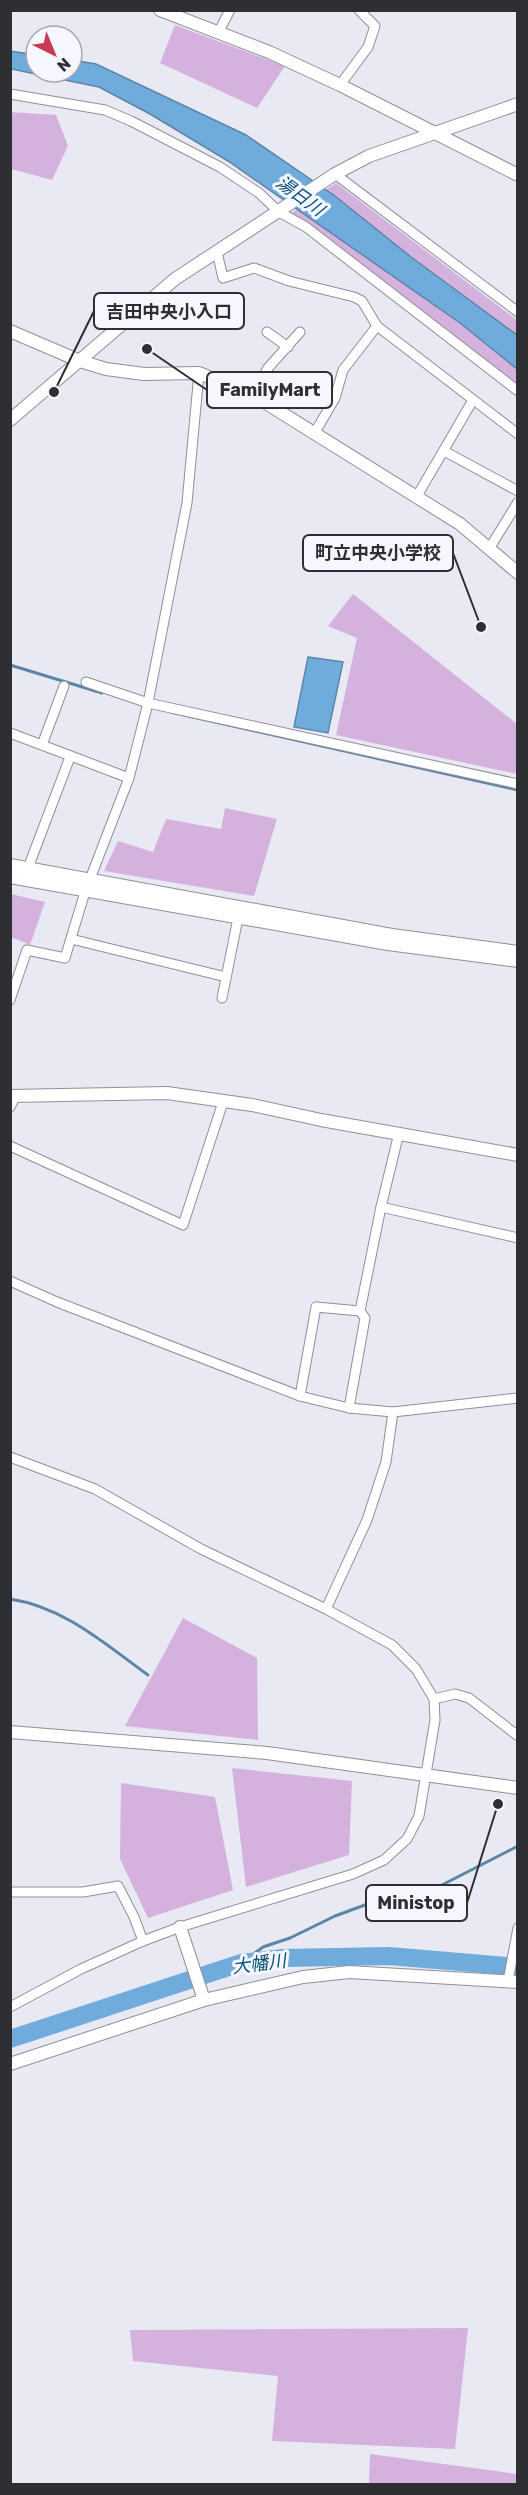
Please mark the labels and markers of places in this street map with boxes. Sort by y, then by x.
callout: 吉田中央小入口 [94,293,244,329]
callout: FamilyMart [207,372,332,408]
callout: 町立中央小学校 [303,535,453,571]
callout: Ministop [366,1885,467,1921]

